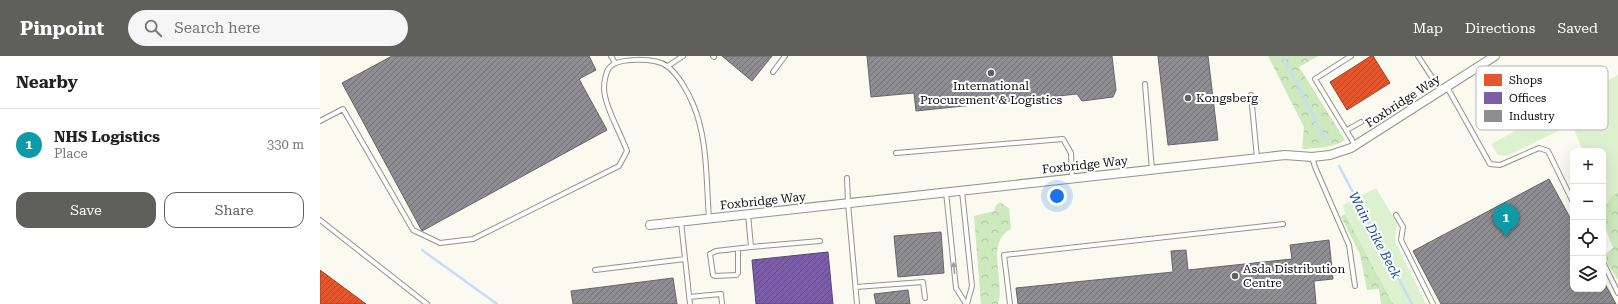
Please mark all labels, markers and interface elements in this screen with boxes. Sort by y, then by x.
search box [128,10,408,46]
text: Pinpoint [20,17,104,40]
icon: search [142,17,164,39]
text: Search here [174,19,260,37]
text: Map [1413,20,1443,36]
text: Directions [1465,20,1535,36]
text: Saved [1557,20,1598,36]
legend [1476,66,1608,130]
marker: International Procurement & Logistics [986,68,996,78]
street label: Foxbridge Way [1363,71,1444,130]
text: Nearby [16,72,78,92]
text: Shops [1509,74,1542,87]
place label: International Procurement & Logistics [920,79,1062,107]
place label: Kongsberg [1196,91,1258,105]
text: Offices [1509,92,1546,105]
marker: Kongsberg [1183,93,1193,103]
text: Industry [1509,110,1555,123]
text: NHS Logistics [54,128,160,146]
text: 1 [25,137,33,152]
text: 330 m [267,137,304,152]
text: Place [54,146,88,161]
map controls [1570,148,1606,292]
button: + [1570,148,1606,184]
street label: Foxbridge Way [1041,153,1129,176]
button: − [1570,184,1606,220]
your location [1047,186,1067,206]
street label: Foxbridge Way [719,189,807,212]
water label: Wain Dike Beck [1346,189,1405,282]
button: Save [16,192,156,228]
button: Share [164,192,304,228]
pin: 1 [1493,204,1519,237]
button: locate [1570,220,1606,256]
button: layers [1570,256,1606,292]
one-way arrow [951,261,958,274]
place label: Asda Distribution Centre [1243,262,1345,290]
marker: Asda Distribution Centre [1230,271,1240,281]

